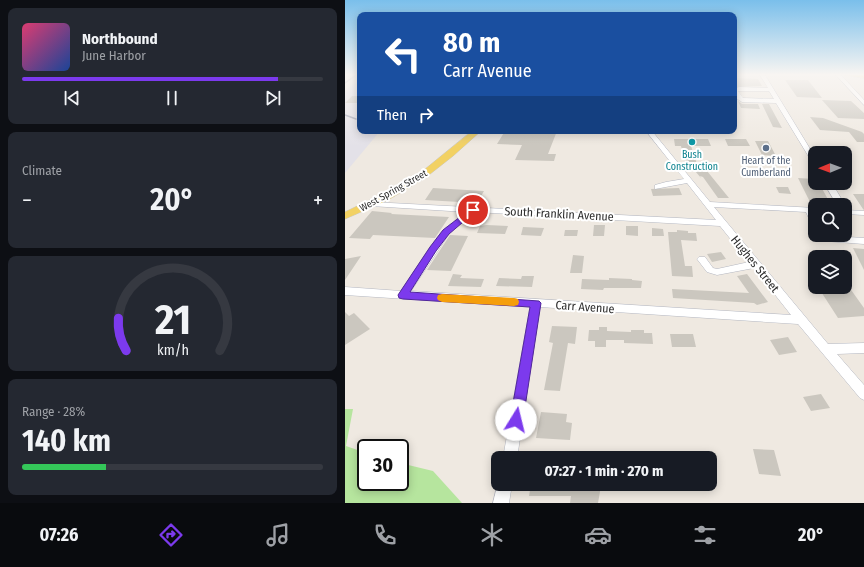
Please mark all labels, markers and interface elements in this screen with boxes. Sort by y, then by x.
text: 80 m [443,26,500,59]
icon: left [377,28,429,80]
text: Northbound [82,30,158,48]
text: June Harbor [82,48,146,63]
text: Carr Avenue [443,60,532,82]
icon: previous [61,87,83,109]
icon: pause [161,87,183,109]
icon: next [262,87,284,109]
icon: right [415,104,437,126]
text: Then [377,106,407,124]
marker: Bush Construction [687,137,697,147]
marker: Heart of the Cumberland [761,143,771,153]
north arrow [808,146,852,190]
map controls [808,146,852,294]
place label: Bush Construction [666,149,718,173]
place label: Heart of the Cumberland [741,155,791,179]
text: Climate [22,163,62,178]
street label: West Spring Street [358,167,430,214]
text: 20° [150,182,195,218]
text: − [22,187,32,214]
text: + [313,187,323,214]
pin [456,193,490,227]
button: search [808,198,852,242]
icon: arrive [462,199,484,221]
street label: South Franklin Avenue [504,204,614,224]
street label: Hughes Street [728,233,782,295]
button: layers [808,250,852,294]
text: 21 [153,295,191,345]
street label: Carr Avenue [555,298,615,316]
text: km/h [157,342,188,359]
position arrow [495,399,537,441]
text: Range · 28% [22,404,85,419]
text: 140 km [22,423,111,459]
speed limit sign: 30 [357,439,409,491]
text: 07:27 · 1 min · 270 m [545,462,663,480]
icon: directions [157,521,185,549]
icon: music [264,521,292,549]
icon: phone [371,521,399,549]
icon: climate [478,521,506,549]
icon: car [584,521,612,549]
icon: filters [691,521,719,549]
text: 07:26 [39,524,78,546]
text: 20° [798,524,825,546]

